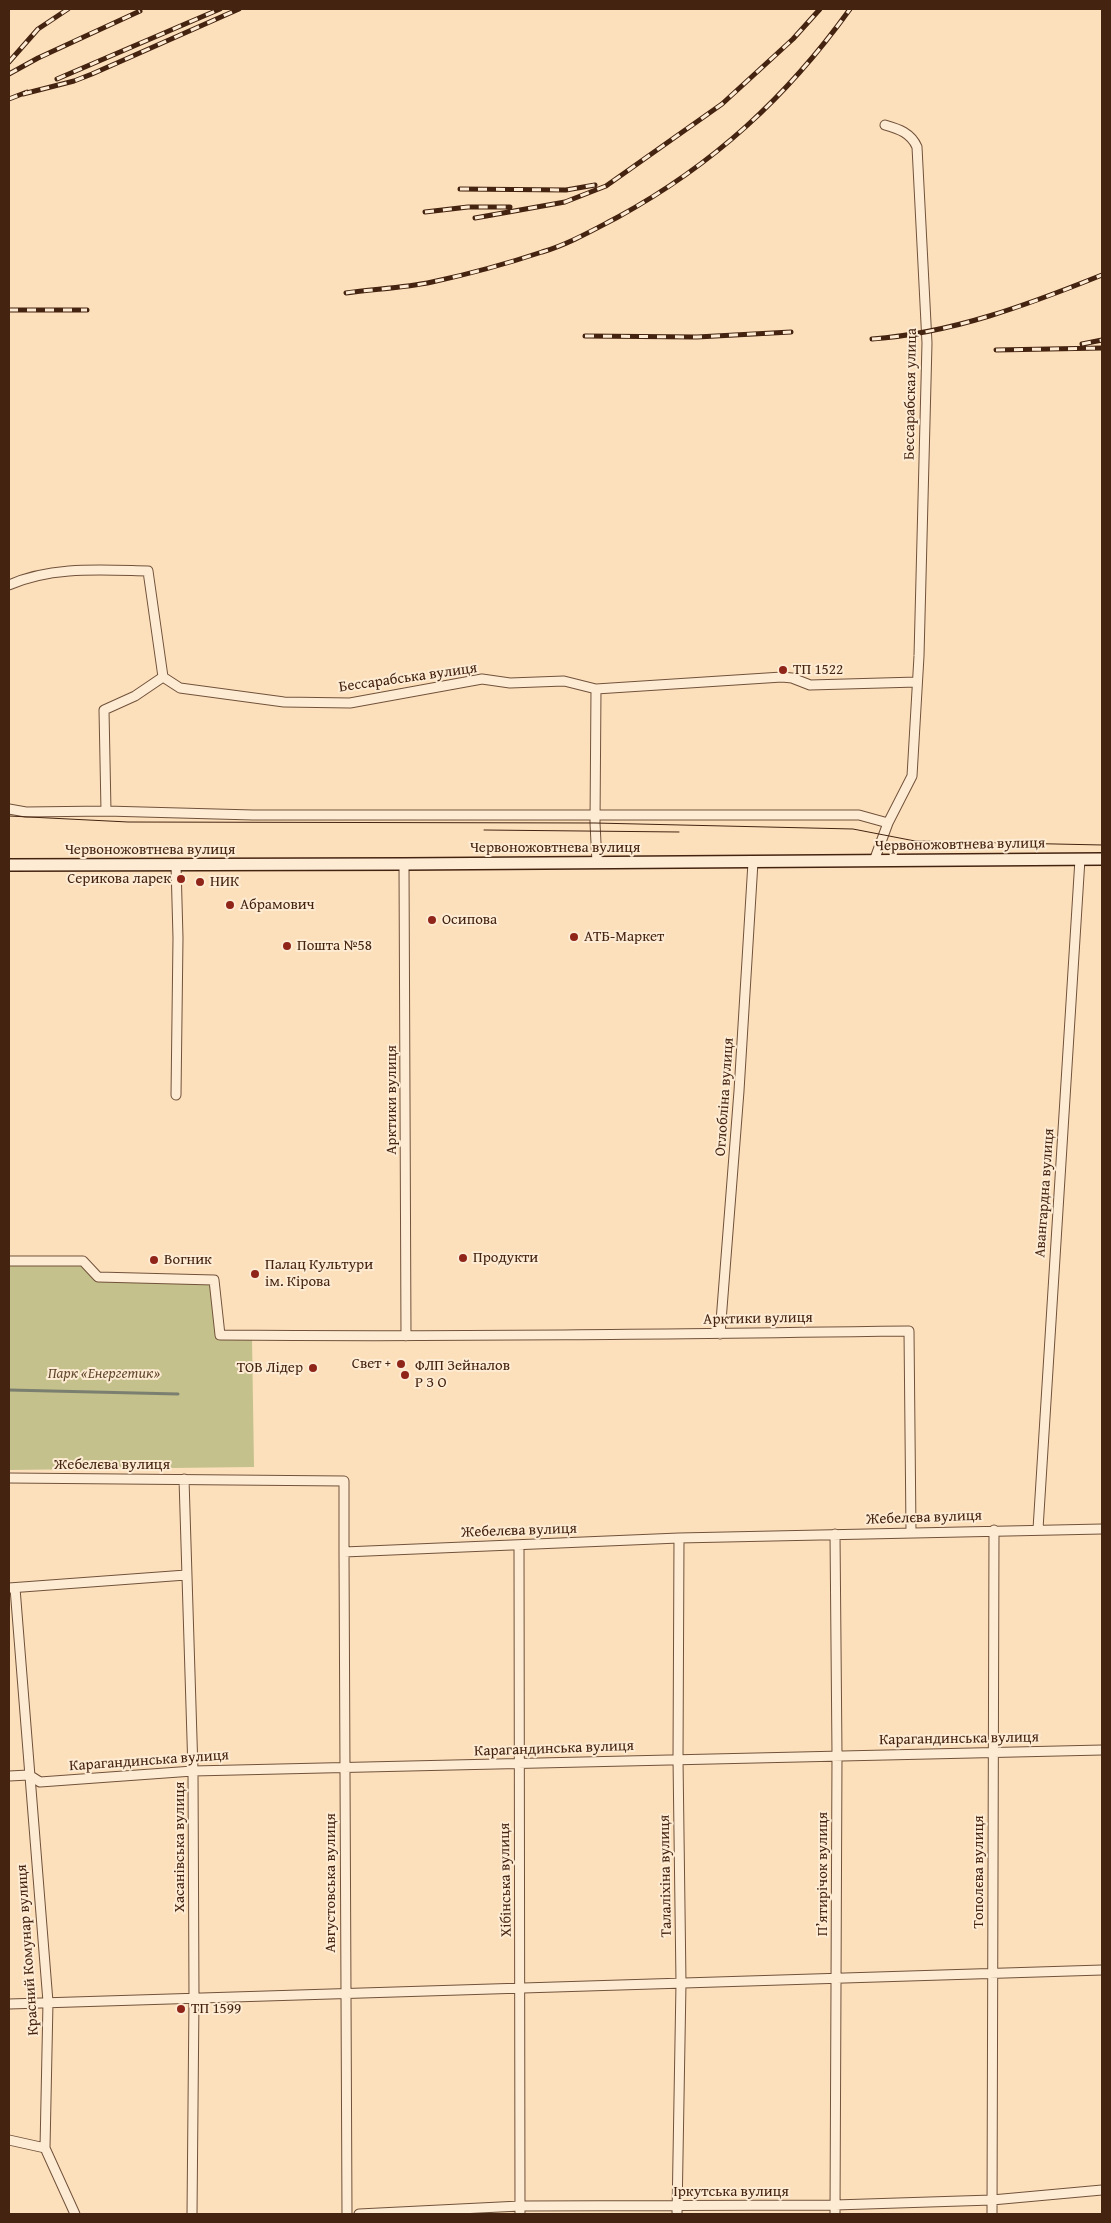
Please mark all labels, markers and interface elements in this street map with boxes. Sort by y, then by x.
street label: Бессарабская улица [901,328,921,460]
street label: Бессарабська вулиця [338,659,478,697]
place label: ТП 1522 [793,661,843,679]
marker: ТП 1522 [777,664,789,676]
street label: Червоножовтнева вулиця [875,835,1045,855]
street label: Червоножовтнева вулиця [470,839,640,857]
street label: Червоножовтнева вулиця [65,841,235,859]
place label: Серикова ларек [67,870,171,888]
marker: Серикова ларек [175,873,187,885]
place label: НИК [210,873,239,891]
marker: НИК [194,876,206,888]
place label: Абрамович [240,896,315,914]
marker: Абрамович [224,899,236,911]
place label: Осипова [442,911,497,929]
marker: Осипова [426,914,438,926]
place label: АТБ-Маркет [584,928,664,946]
marker: АТБ-Маркет [568,931,580,943]
place label: Пошта №58 [297,937,372,955]
marker: Пошта №58 [281,940,293,952]
street label: Оглобліна вулиця [712,1037,738,1157]
street label: Арктики вулиця [383,1045,401,1155]
street label: Авангардна вулиця [1032,1128,1058,1258]
place label: Продукти [473,1249,538,1267]
place label: Вогник [164,1251,212,1269]
marker: Продукти [457,1252,469,1264]
marker: Вогник [148,1254,160,1266]
place label: Палац Культури ім. Кірова [265,1256,373,1291]
marker: Палац Культури ім. Кірова [249,1268,261,1280]
street label: Арктики вулиця [703,1309,813,1329]
place label: Свет + [352,1355,391,1373]
place label: ФЛП Зейналов Р З О [415,1357,510,1392]
marker: Свет + [395,1358,407,1370]
place label: ТОВ Лідер [237,1359,303,1377]
marker: ТОВ Лідер [307,1362,319,1374]
park label: Парк «Енергетик» [48,1365,160,1383]
marker: ФЛП Зейналов Р З О [399,1369,411,1381]
street label: Жебелєва вулиця [54,1456,170,1474]
street label: Жебелєва вулиця [866,1507,982,1529]
street label: Жебелєва вулиця [461,1520,577,1542]
street label: Карагандинська вулиця [879,1729,1039,1749]
street label: Карагандинська вулиця [474,1737,634,1761]
street label: Карагандинська вулиця [69,1746,229,1776]
street label: Хасанівська вулиця [171,1782,189,1912]
street label: П’ятирічок вулиця [814,1812,832,1936]
street label: Августовська вулиця [322,1813,340,1953]
street label: Талаліхіна вулиця [656,1815,676,1937]
street label: Тополєва вулиця [970,1815,988,1929]
street label: Хібінська вулиця [496,1823,516,1937]
street label: Красний Комунар вулиця [13,1864,43,2036]
place label: ТП 1599 [191,2000,241,2018]
marker: ТП 1599 [175,2003,187,2015]
street label: Іркутська вулиця [673,2183,789,2201]

